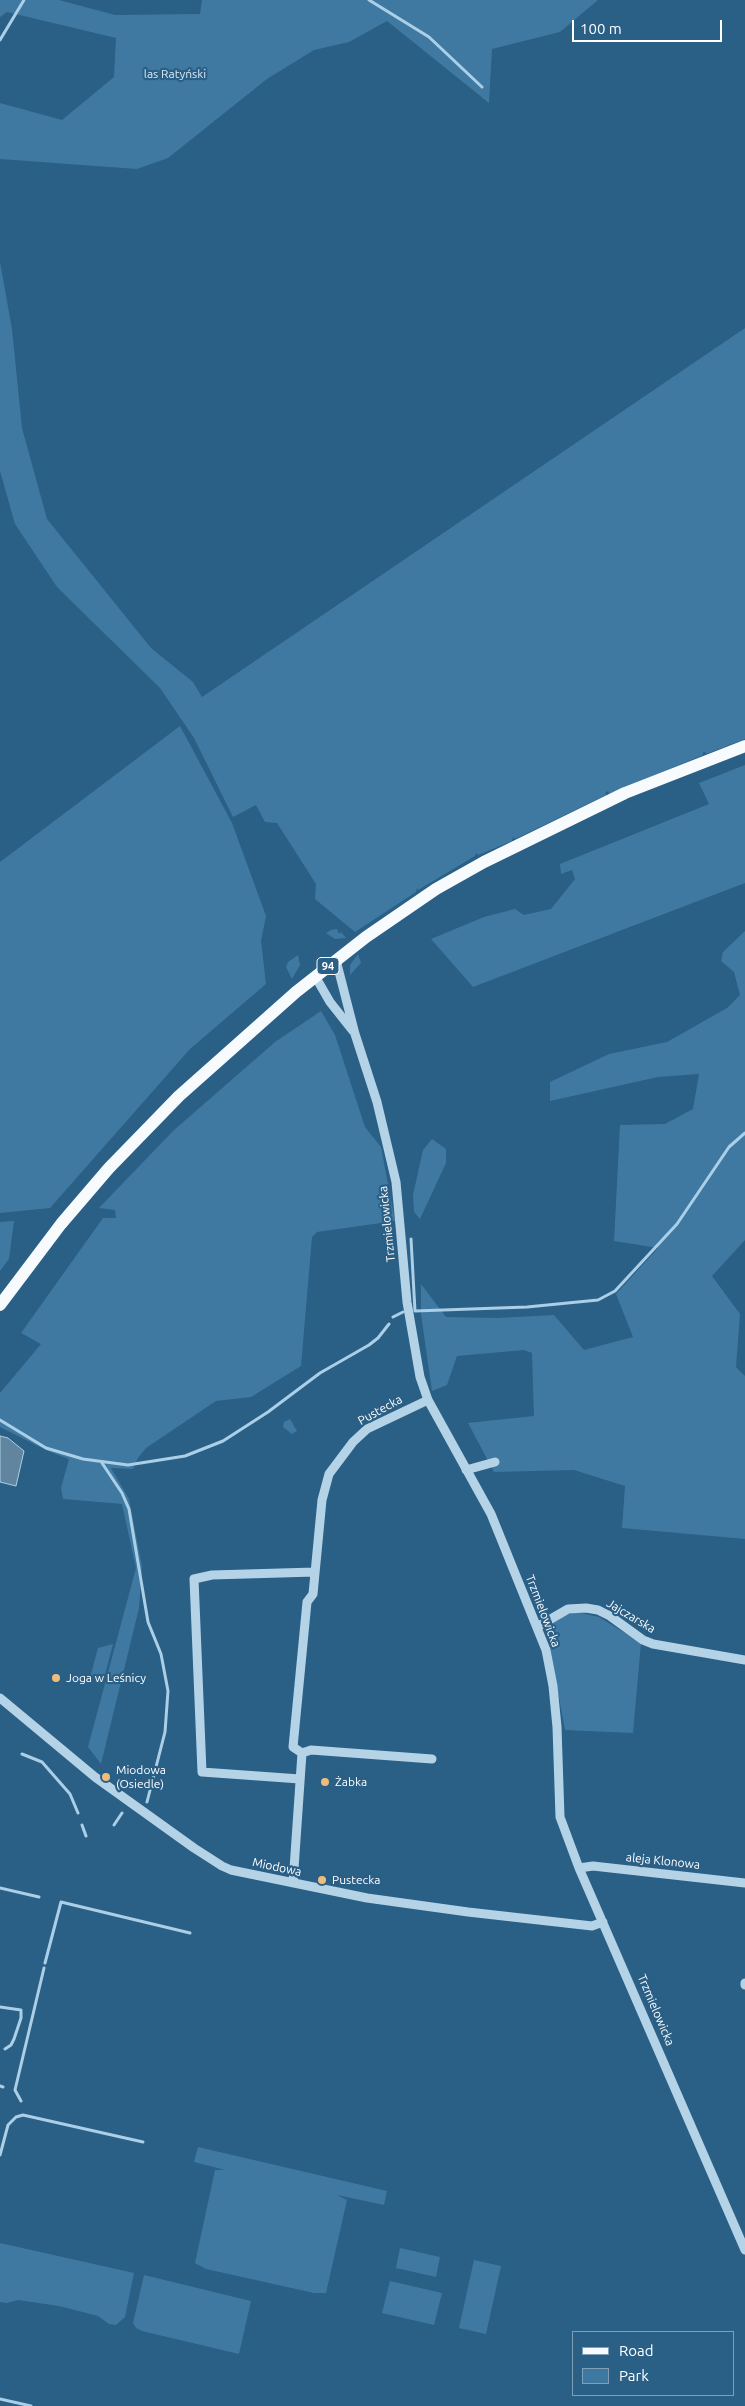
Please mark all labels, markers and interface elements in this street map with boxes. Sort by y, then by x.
scale bar [575,10,725,42]
text: 100 m [580,20,622,37]
park label: las Ratyński [144,67,206,81]
road number: 94 [317,958,339,974]
street label: Trzmielowicka [376,1185,398,1263]
street label: Pustecka [355,1392,405,1428]
street label: Trzmielowicka [523,1573,563,1649]
street label: Jajczarska [604,1596,658,1636]
place label: Joga w Leśnicy [66,1671,146,1685]
marker: Joga w Leśnicy [50,1672,62,1684]
place label: Miodowa (Osiedle) [116,1763,166,1791]
marker: Miodowa (Osiedle) [100,1771,112,1783]
place label: Żabka [335,1775,367,1789]
marker: Żabka [319,1776,331,1788]
street label: aleja Klonowa [625,1850,701,1872]
street label: Miodowa [251,1855,303,1879]
place label: Pustecka [332,1873,380,1887]
marker: Pustecka [316,1874,328,1886]
street label: Trzmielowicka [634,1972,678,2048]
legend [572,2331,735,2396]
text: Road [619,2342,654,2359]
text: Park [619,2367,649,2384]

